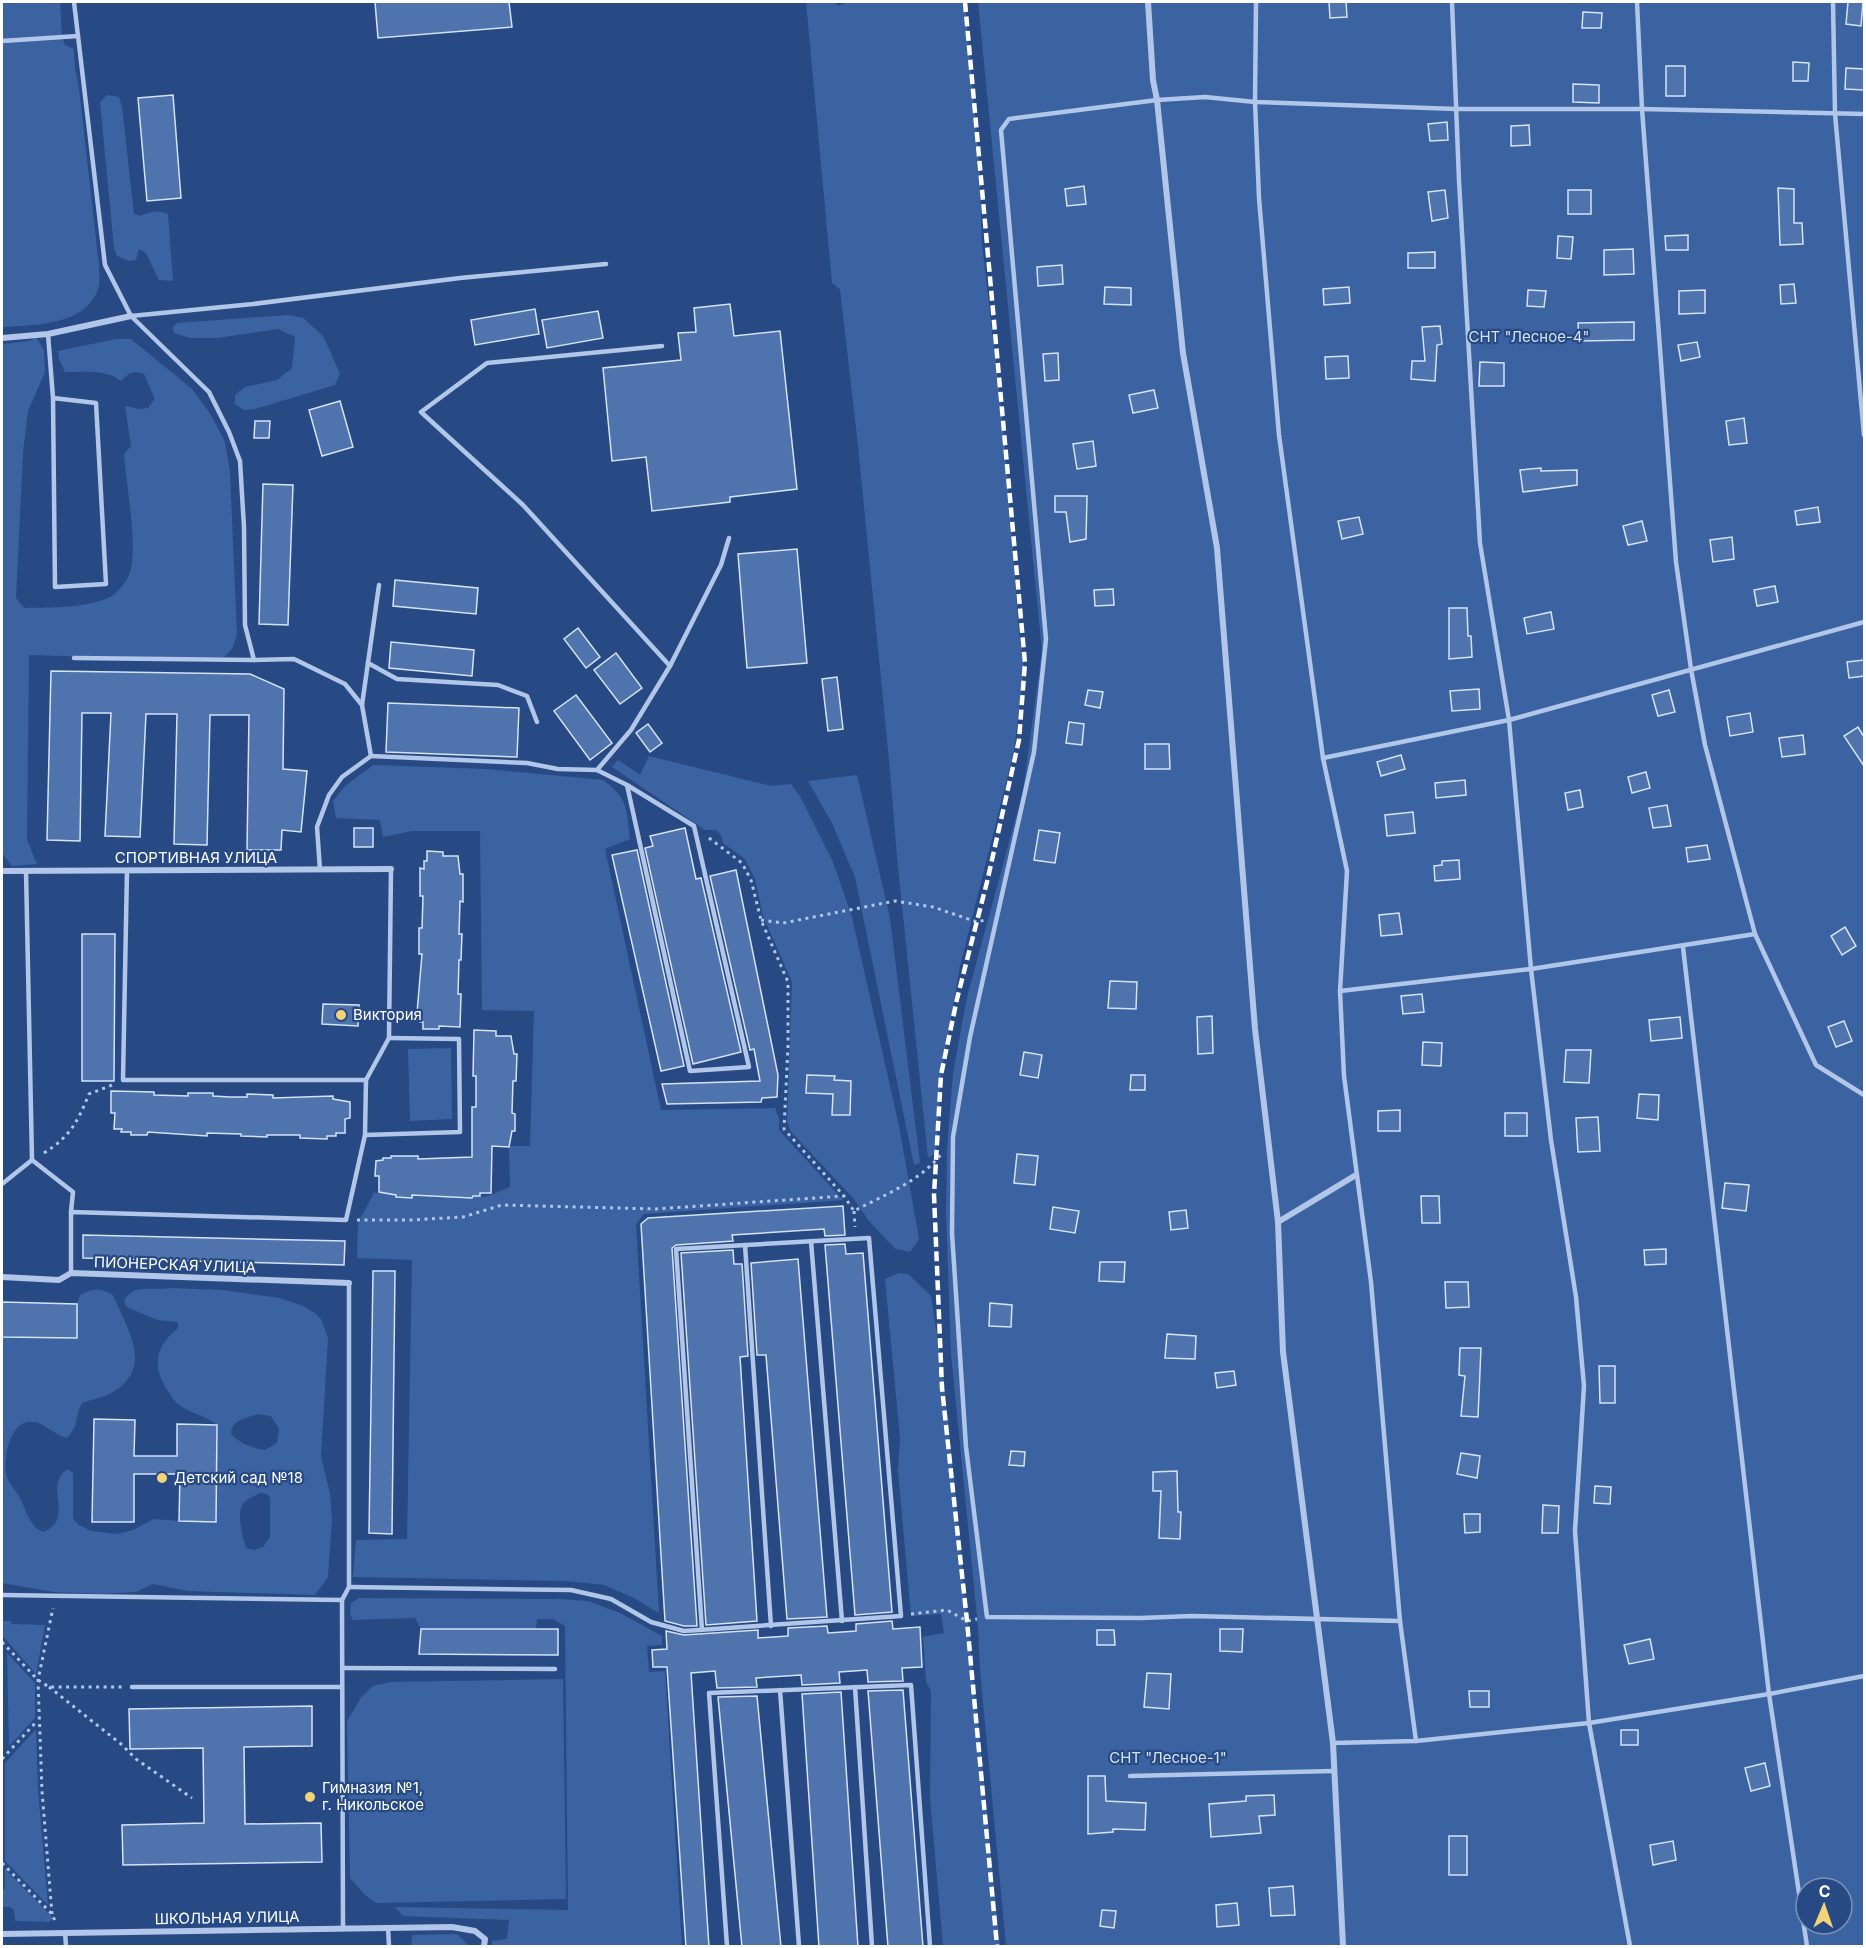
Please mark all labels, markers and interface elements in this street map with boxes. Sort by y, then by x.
park label: СНТ "Лесное-4" [1468,327,1590,346]
street label: СПОРТИВНАЯ УЛИЦА [115,848,277,867]
place label: Виктория [353,1005,422,1024]
marker: Виктория [334,1008,348,1022]
street label: ПИОНЕРСКАЯ УЛИЦА [94,1252,256,1277]
place label: Детский сад №18 [174,1468,303,1487]
marker: Детский сад №18 [155,1471,169,1485]
park label: СНТ "Лесное-1" [1109,1748,1227,1767]
place label: Гимназия №1, г. Никольское [322,1778,424,1814]
marker: Гимназия №1, г. Никольское [303,1790,317,1804]
north arrow [1794,1876,1854,1936]
text: С [1818,1881,1831,1901]
street label: ШКОЛЬНАЯ УЛИЦА [154,1907,300,1928]

